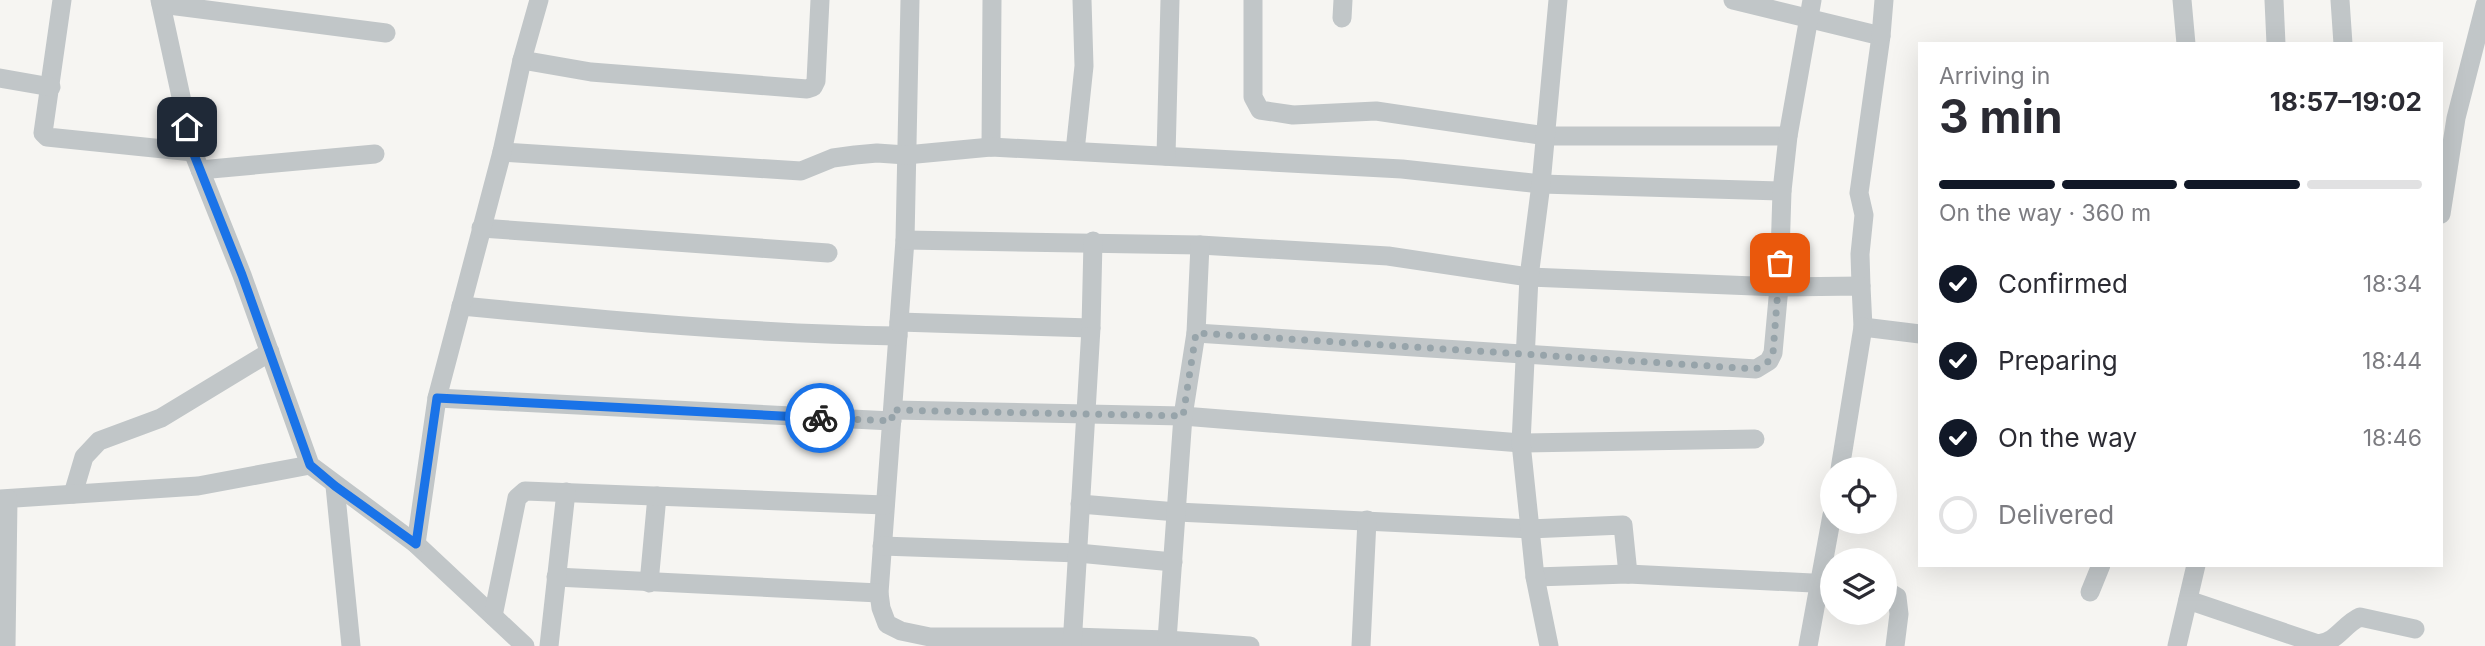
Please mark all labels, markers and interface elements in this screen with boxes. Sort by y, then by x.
text: Arriving in [1939,62,2050,90]
text: 18:57–19:02 [2270,86,2422,117]
text: 3 min [1939,88,2063,144]
pin [157,97,217,157]
icon: home [168,108,206,146]
text: On the way · 360 m [1939,199,2151,227]
pin [1750,233,1810,293]
icon: bag [1761,244,1799,282]
icon: check [1939,265,1977,303]
text: Confirmed [1998,268,2128,299]
text: 18:34 [2363,270,2422,298]
icon: check [1939,342,1977,380]
text: Preparing [1998,345,2118,376]
text: 18:44 [2362,347,2422,375]
courier [785,383,855,453]
icon: bike [801,399,839,437]
icon: check [1939,419,1977,457]
text: On the way [1998,422,2137,453]
text: 18:46 [2363,424,2422,452]
map controls [1820,457,1897,625]
button: locate [1820,457,1897,534]
text: Delivered [1998,499,2114,530]
button: layers [1820,548,1897,625]

